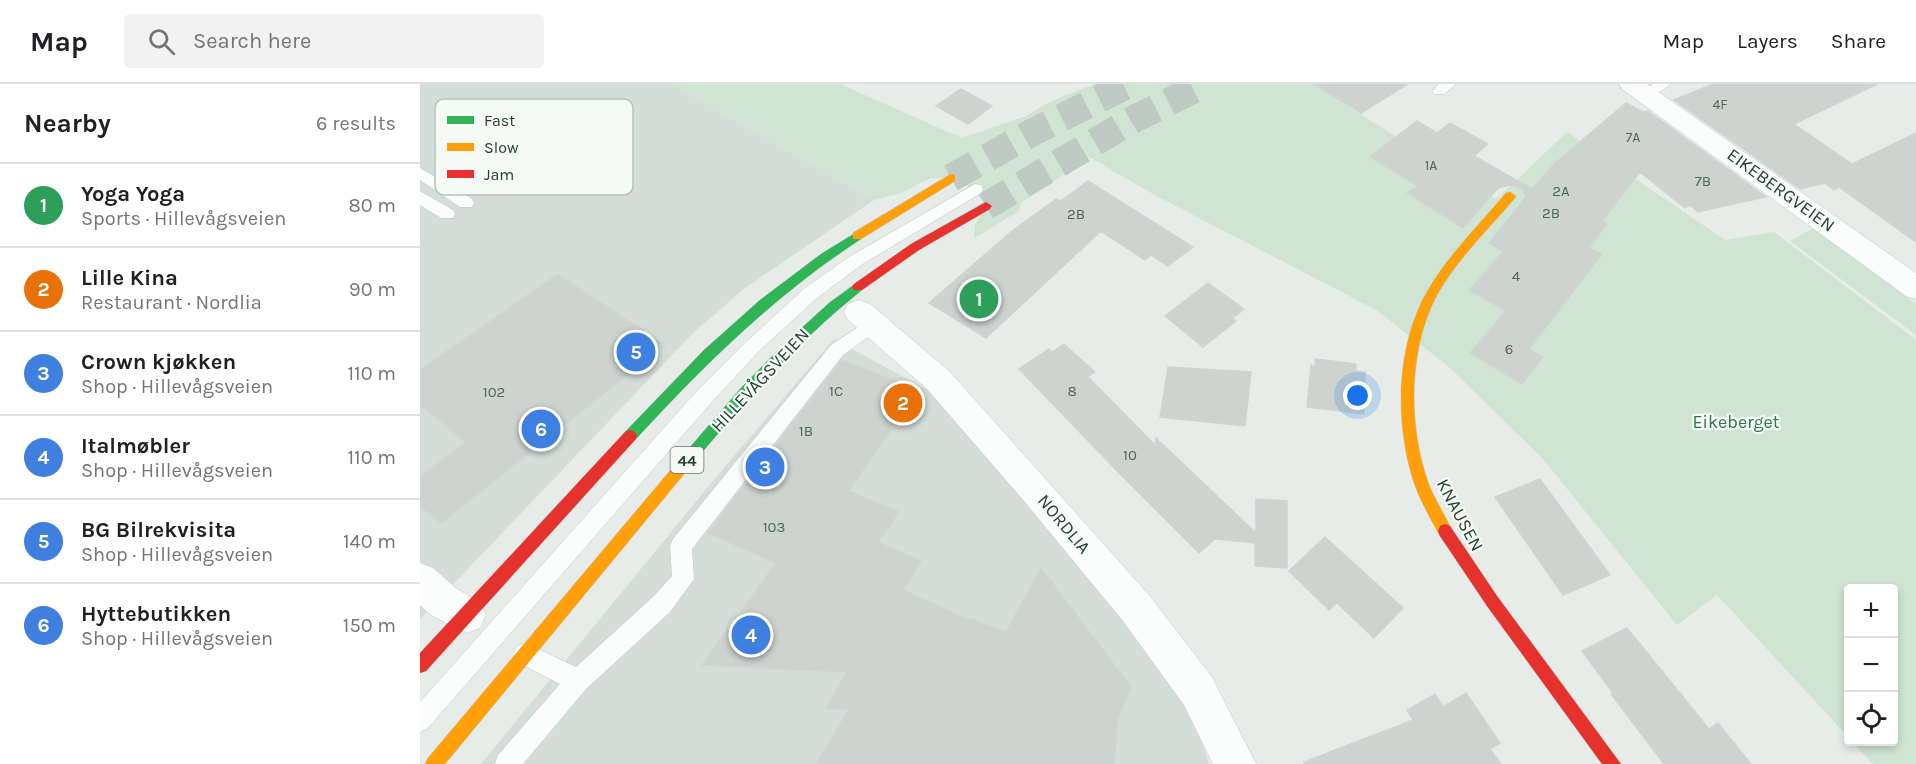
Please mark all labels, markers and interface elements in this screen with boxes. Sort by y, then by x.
search box [124,14,544,68]
text: Map [30,25,88,58]
icon: search [145,25,178,58]
text: Search here [193,28,311,54]
text: Map [1662,29,1704,53]
text: Layers [1737,29,1798,53]
text: Share [1831,29,1886,53]
house number: 4F [1712,96,1728,113]
legend [435,99,633,195]
text: Nearby [24,108,111,139]
text: Fast [484,111,515,130]
text: 6 results [316,112,396,135]
house number: 7A [1626,129,1640,146]
text: Slow [484,138,519,157]
street label: EIKEBERGVEIEN [1723,144,1839,236]
house number: 1A [1425,157,1437,174]
text: Jam [484,165,514,184]
house number: 7B [1695,172,1711,190]
text: Yoga Yoga [81,181,185,207]
house number: 2A [1552,182,1570,200]
text: 1 [40,194,47,217]
text: 80 m [348,194,396,217]
house number: 2B [1542,204,1560,222]
house number: 2B [1067,205,1085,223]
text: Sports · Hillevågsveien [81,207,286,230]
text: Lille Kina [81,265,178,291]
house number: 4 [1512,267,1521,285]
pin: 1 [960,276,998,322]
text: 2 [37,278,50,301]
text: 90 m [349,278,396,301]
text: Restaurant · Nordlia [81,291,262,314]
street label: HILLEVÅGSVEIEN [706,323,814,437]
pin: 5 [616,330,656,374]
house number: 6 [1505,340,1513,358]
text: Crown kjøkken [81,349,236,375]
text: 3 [37,362,50,385]
text: 110 m [347,362,396,385]
text: Shop · Hillevågsveien [81,375,273,398]
pin: 2 [884,380,922,426]
your location [1343,381,1372,410]
house number: 1C [829,382,843,400]
house number: 8 [1067,382,1077,400]
house number: 102 [483,383,505,401]
pin: 6 [522,406,560,452]
park label: Eikeberget [1692,411,1780,433]
house number: 1B [799,422,813,440]
text: Italmøbler [81,433,190,459]
pin: 3 [746,444,784,490]
text: 4 [38,446,49,469]
text: 110 m [347,446,396,469]
house number: 10 [1123,446,1137,464]
road number: 44 [670,447,704,473]
text: Shop · Hillevågsveien [81,459,273,482]
street label: KNAUSEN [1432,475,1488,555]
street label: NORDLIA [1033,490,1095,558]
text: BG Bilrekvisita [81,517,236,543]
house number: 103 [763,518,785,536]
text: 5 [38,530,49,553]
text: 140 m [343,530,396,553]
text: Shop · Hillevågsveien [81,543,273,566]
map controls [1844,584,1898,746]
button: + [1844,584,1898,638]
text: Hyttebutikken [81,601,231,627]
pin: 4 [732,612,770,658]
text: 6 [37,614,50,637]
text: 150 m [343,614,396,637]
text: Shop · Hillevågsveien [81,627,273,650]
button: − [1844,638,1898,692]
button: locate [1844,692,1898,746]

